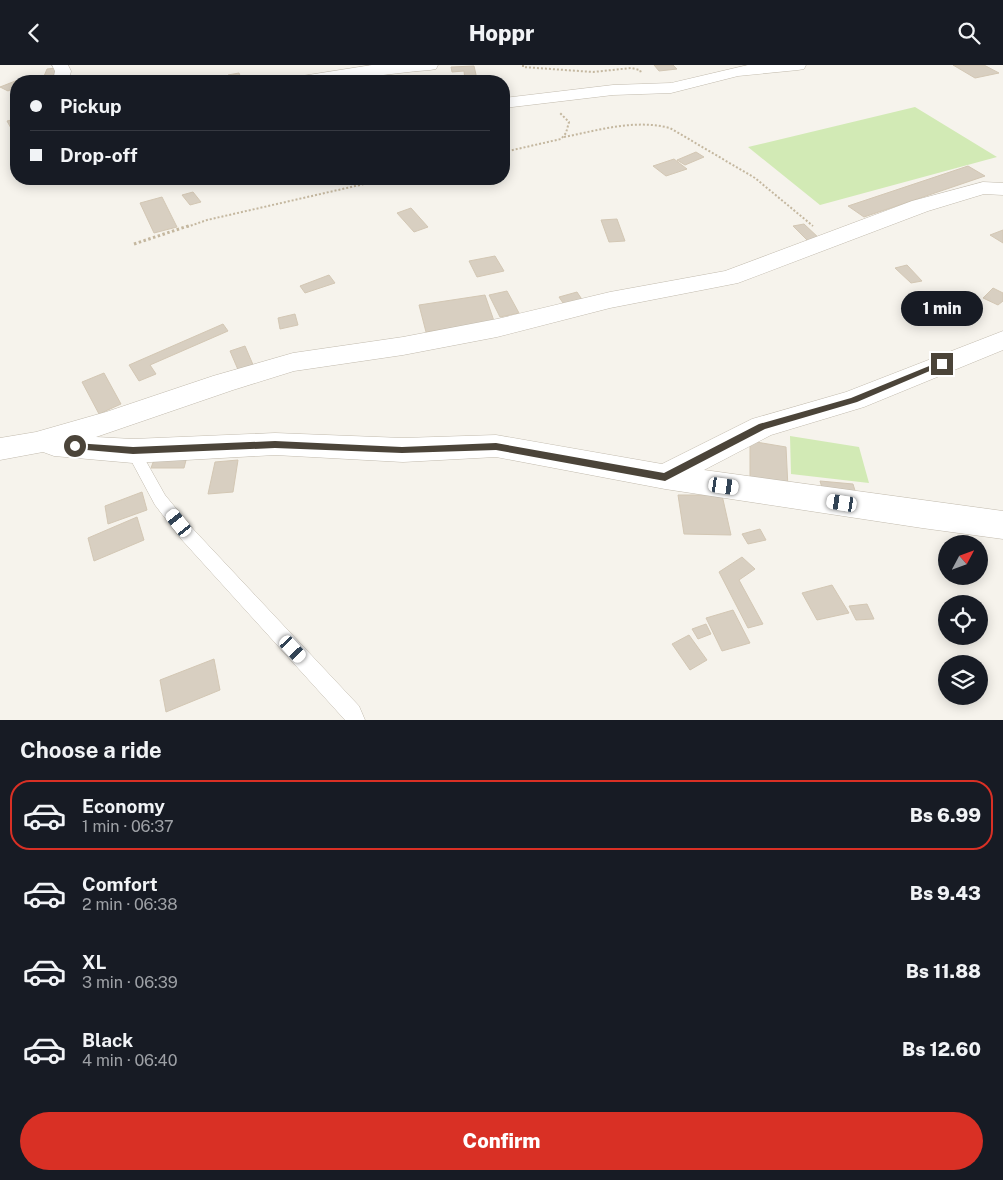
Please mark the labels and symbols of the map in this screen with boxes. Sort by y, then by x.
callout: 1 min [901,291,983,327]
route end [931,353,953,375]
route start [64,435,86,457]
car [708,476,739,496]
car [826,493,857,513]
car [163,507,194,539]
north arrow [938,535,988,585]
car [277,633,308,665]

